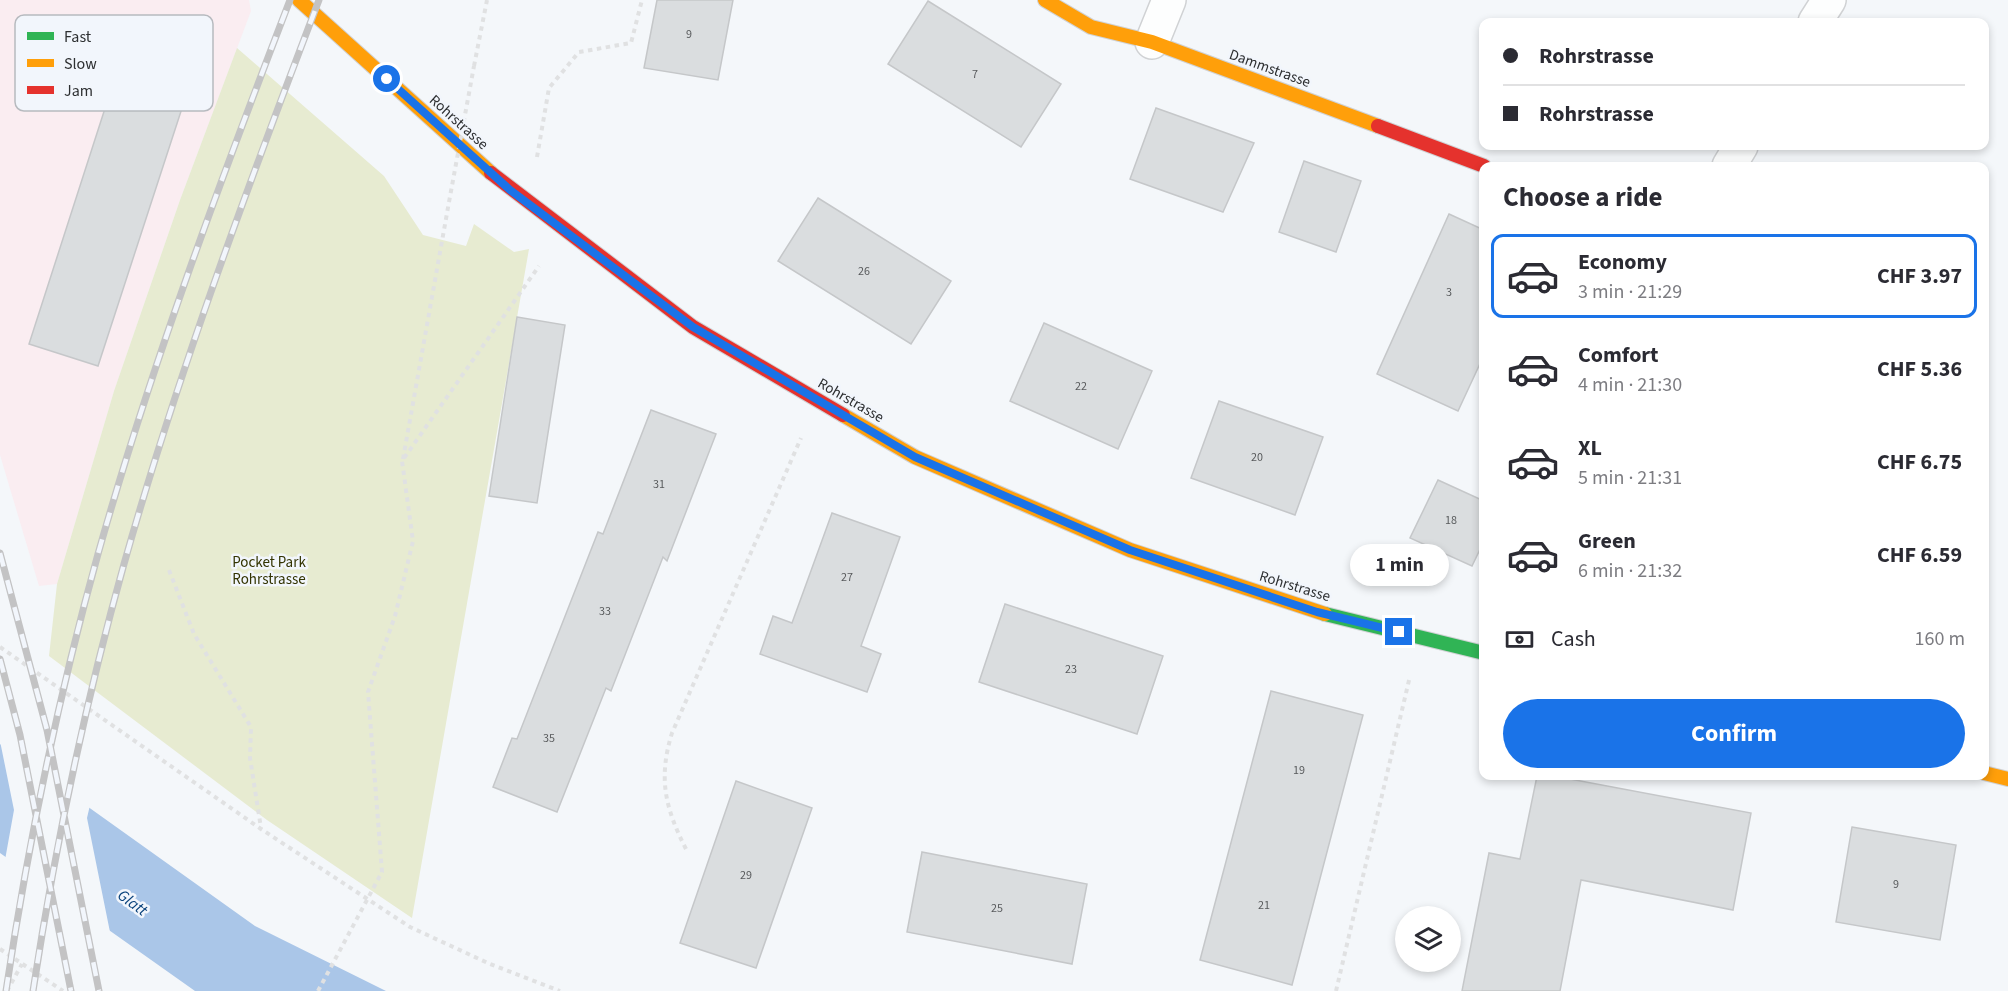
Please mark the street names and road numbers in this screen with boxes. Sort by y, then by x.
street label: Dammstrasse [1226,44,1313,93]
street label: Rohrstrasse [424,90,493,155]
street label: Rohrstrasse [814,373,888,428]
street label: Rohrstrasse [1257,566,1333,607]

